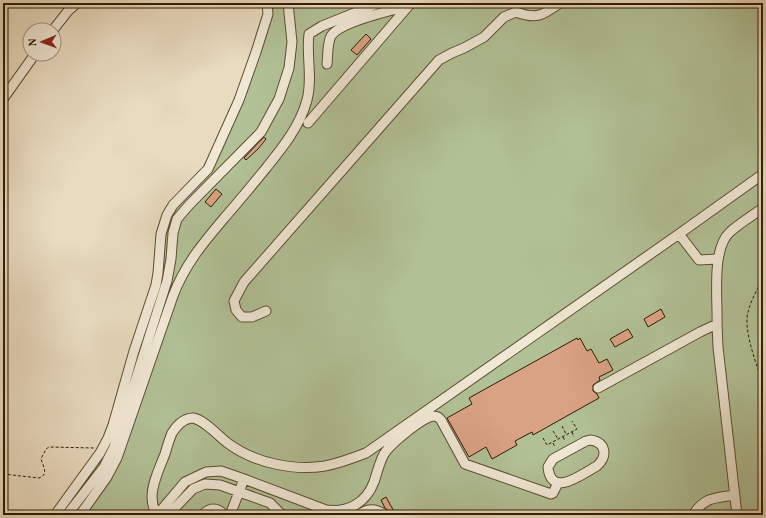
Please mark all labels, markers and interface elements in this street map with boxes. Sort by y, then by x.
north arrow [22,22,62,62]
text: N [26,38,41,47]

